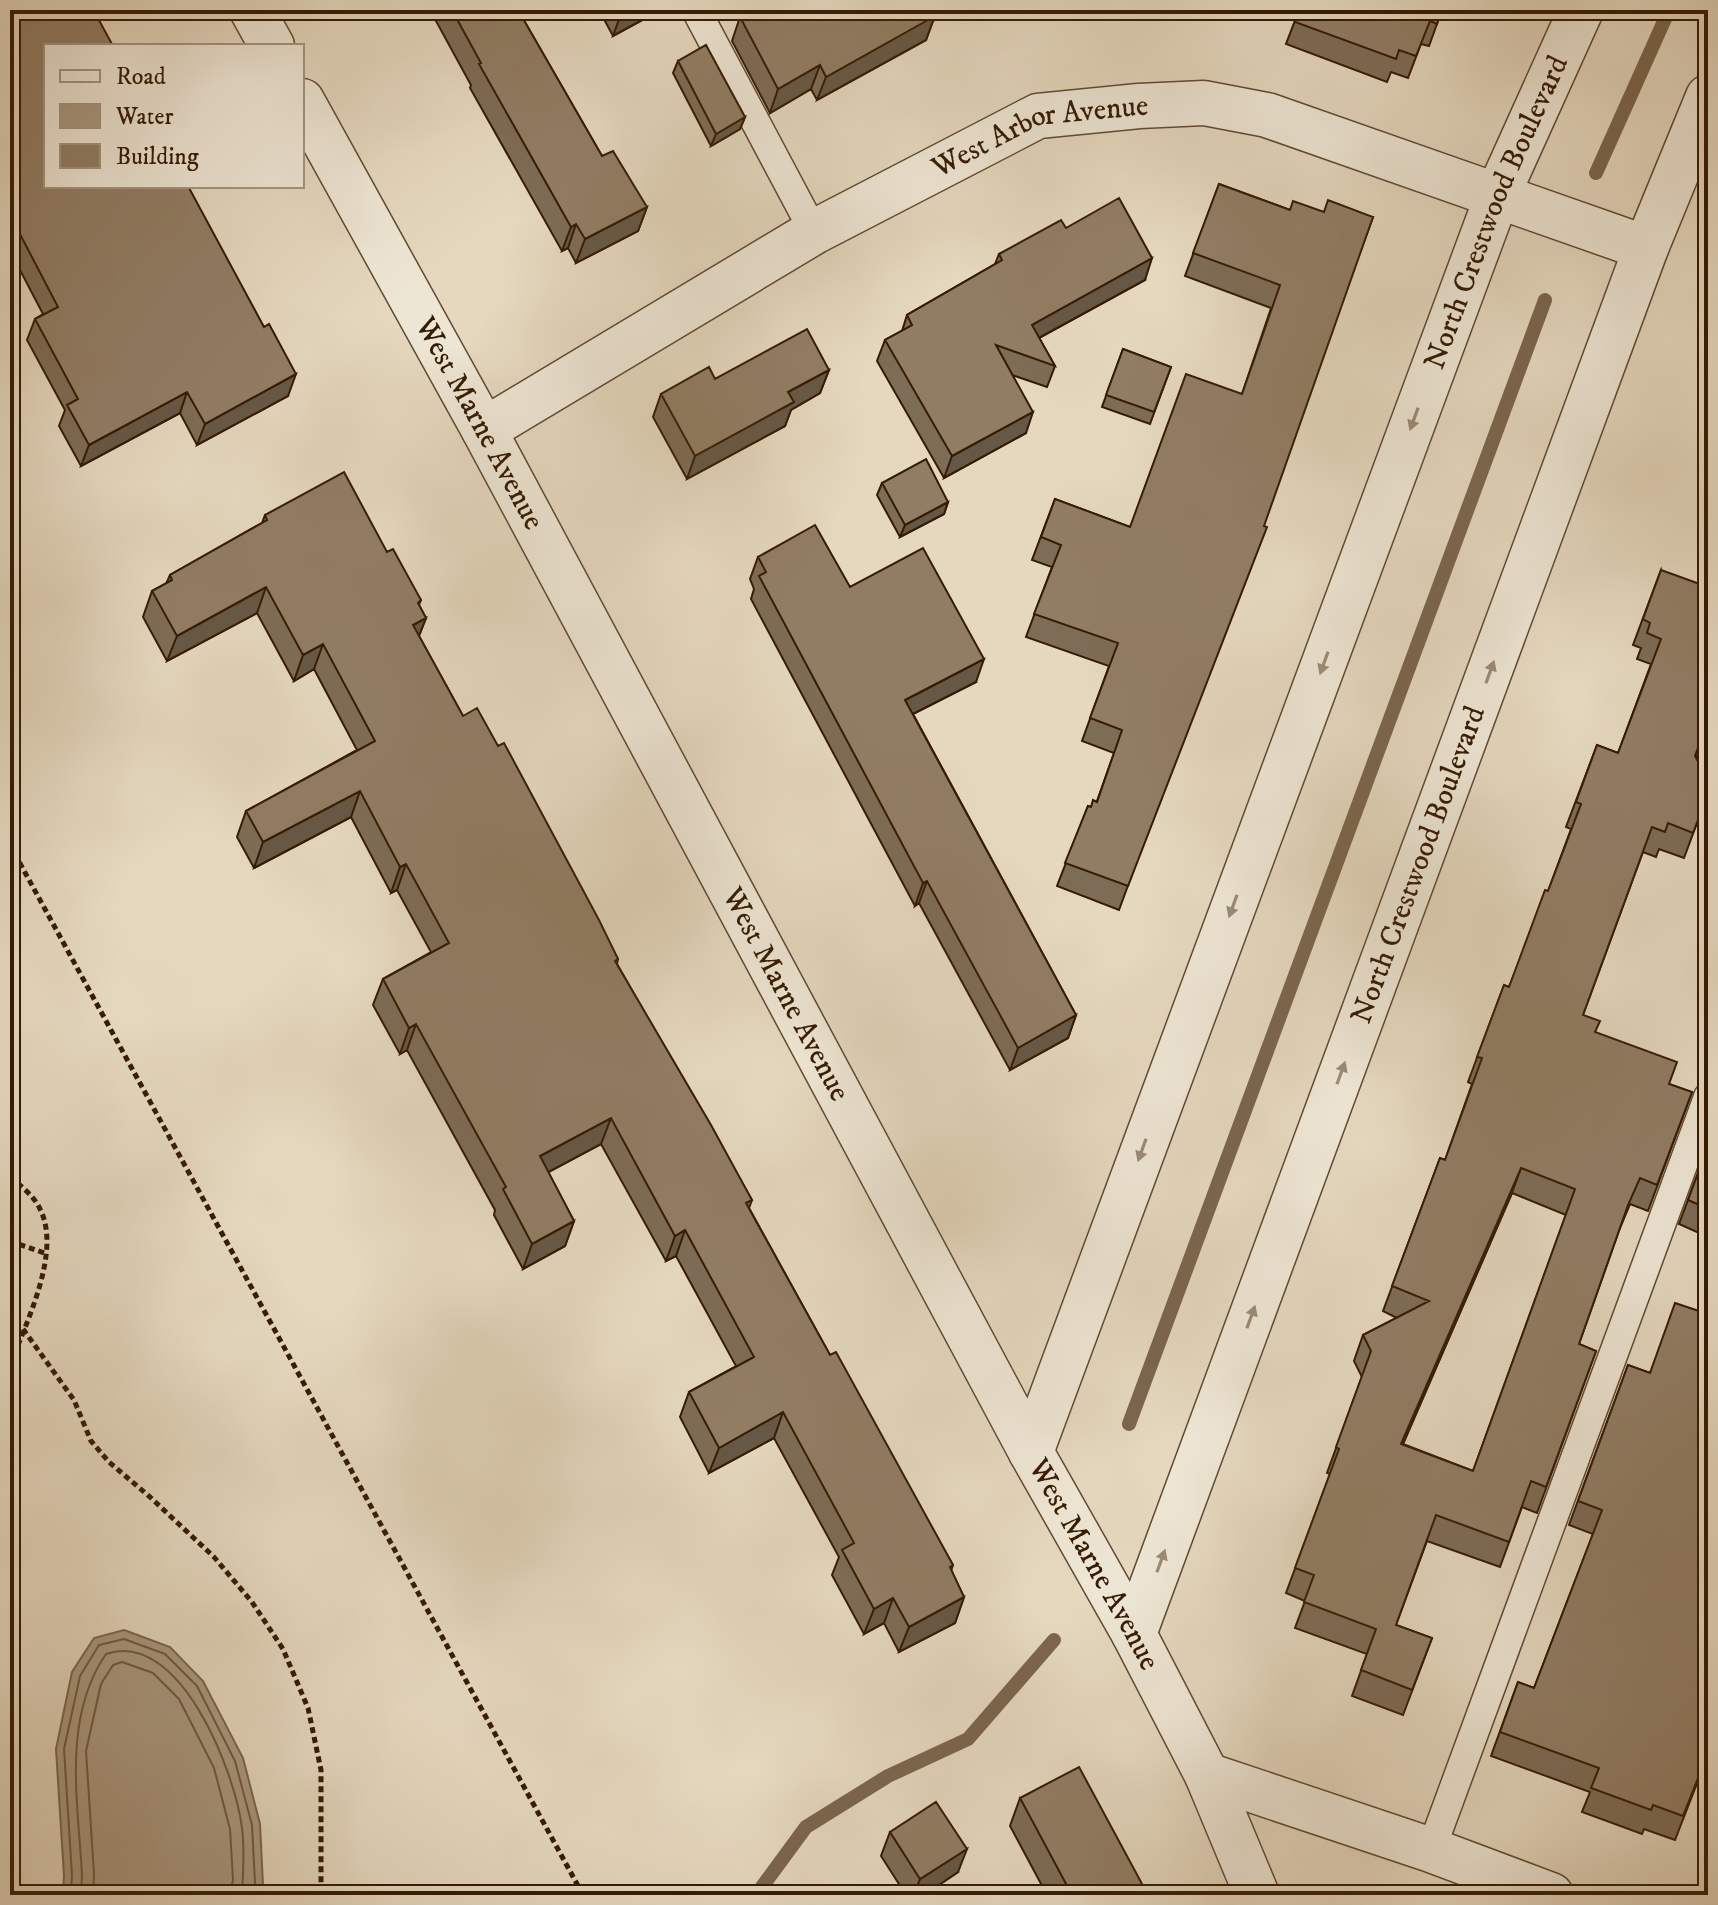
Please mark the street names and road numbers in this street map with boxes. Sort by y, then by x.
street label: North Crestwood Boulevard [1416,50,1577,375]
street label: West Arbor Avenue [925,87,1149,187]
street label: West Marne Avenue [406,310,552,536]
street label: North Crestwood Boulevard [1343,701,1494,1029]
street label: West Marne Avenue [713,880,858,1107]
street label: West Marne Avenue [1020,1451,1168,1676]

